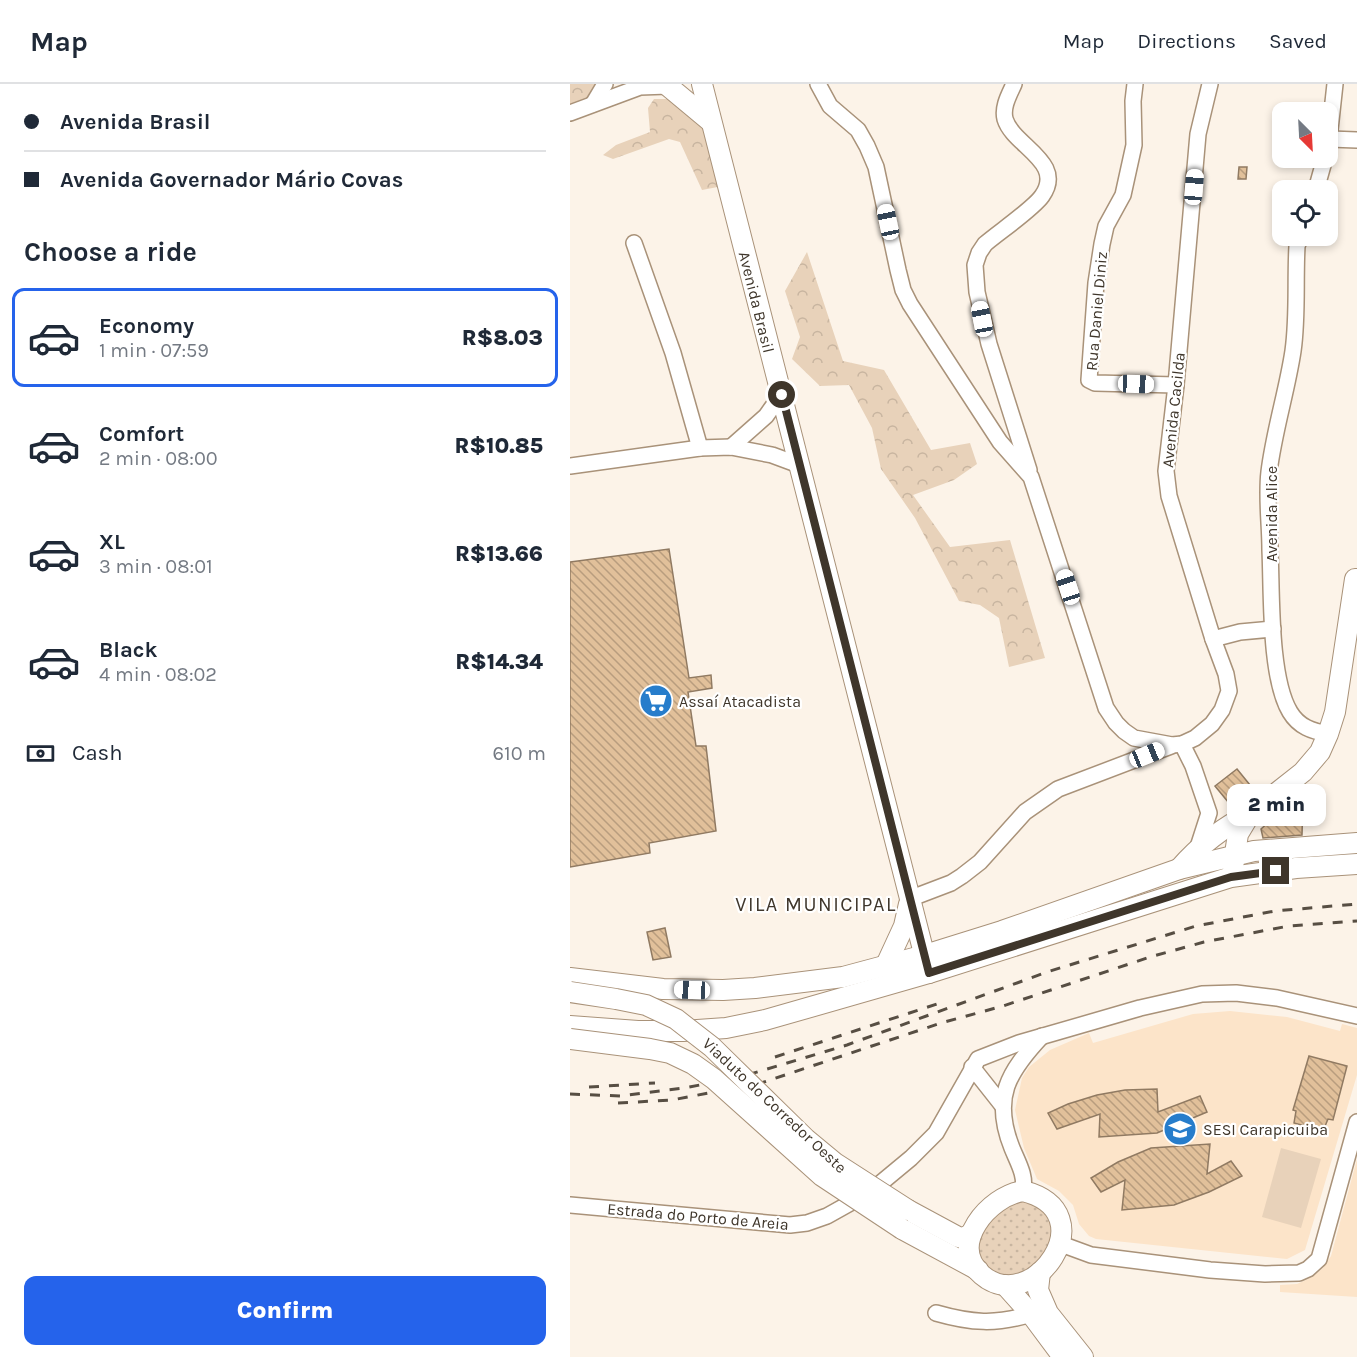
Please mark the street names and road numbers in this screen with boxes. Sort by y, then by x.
street label: Avenida Brasil [735,249,778,355]
street label: Rua Daniel Diniz [1082,251,1111,372]
street label: Avenida Cacilda [1158,351,1189,469]
street label: Avenida Alice [1262,466,1281,562]
street label: Viaduto do Corredor Oeste [699,1034,850,1177]
street label: Estrada do Porto de Areia [606,1199,790,1234]

